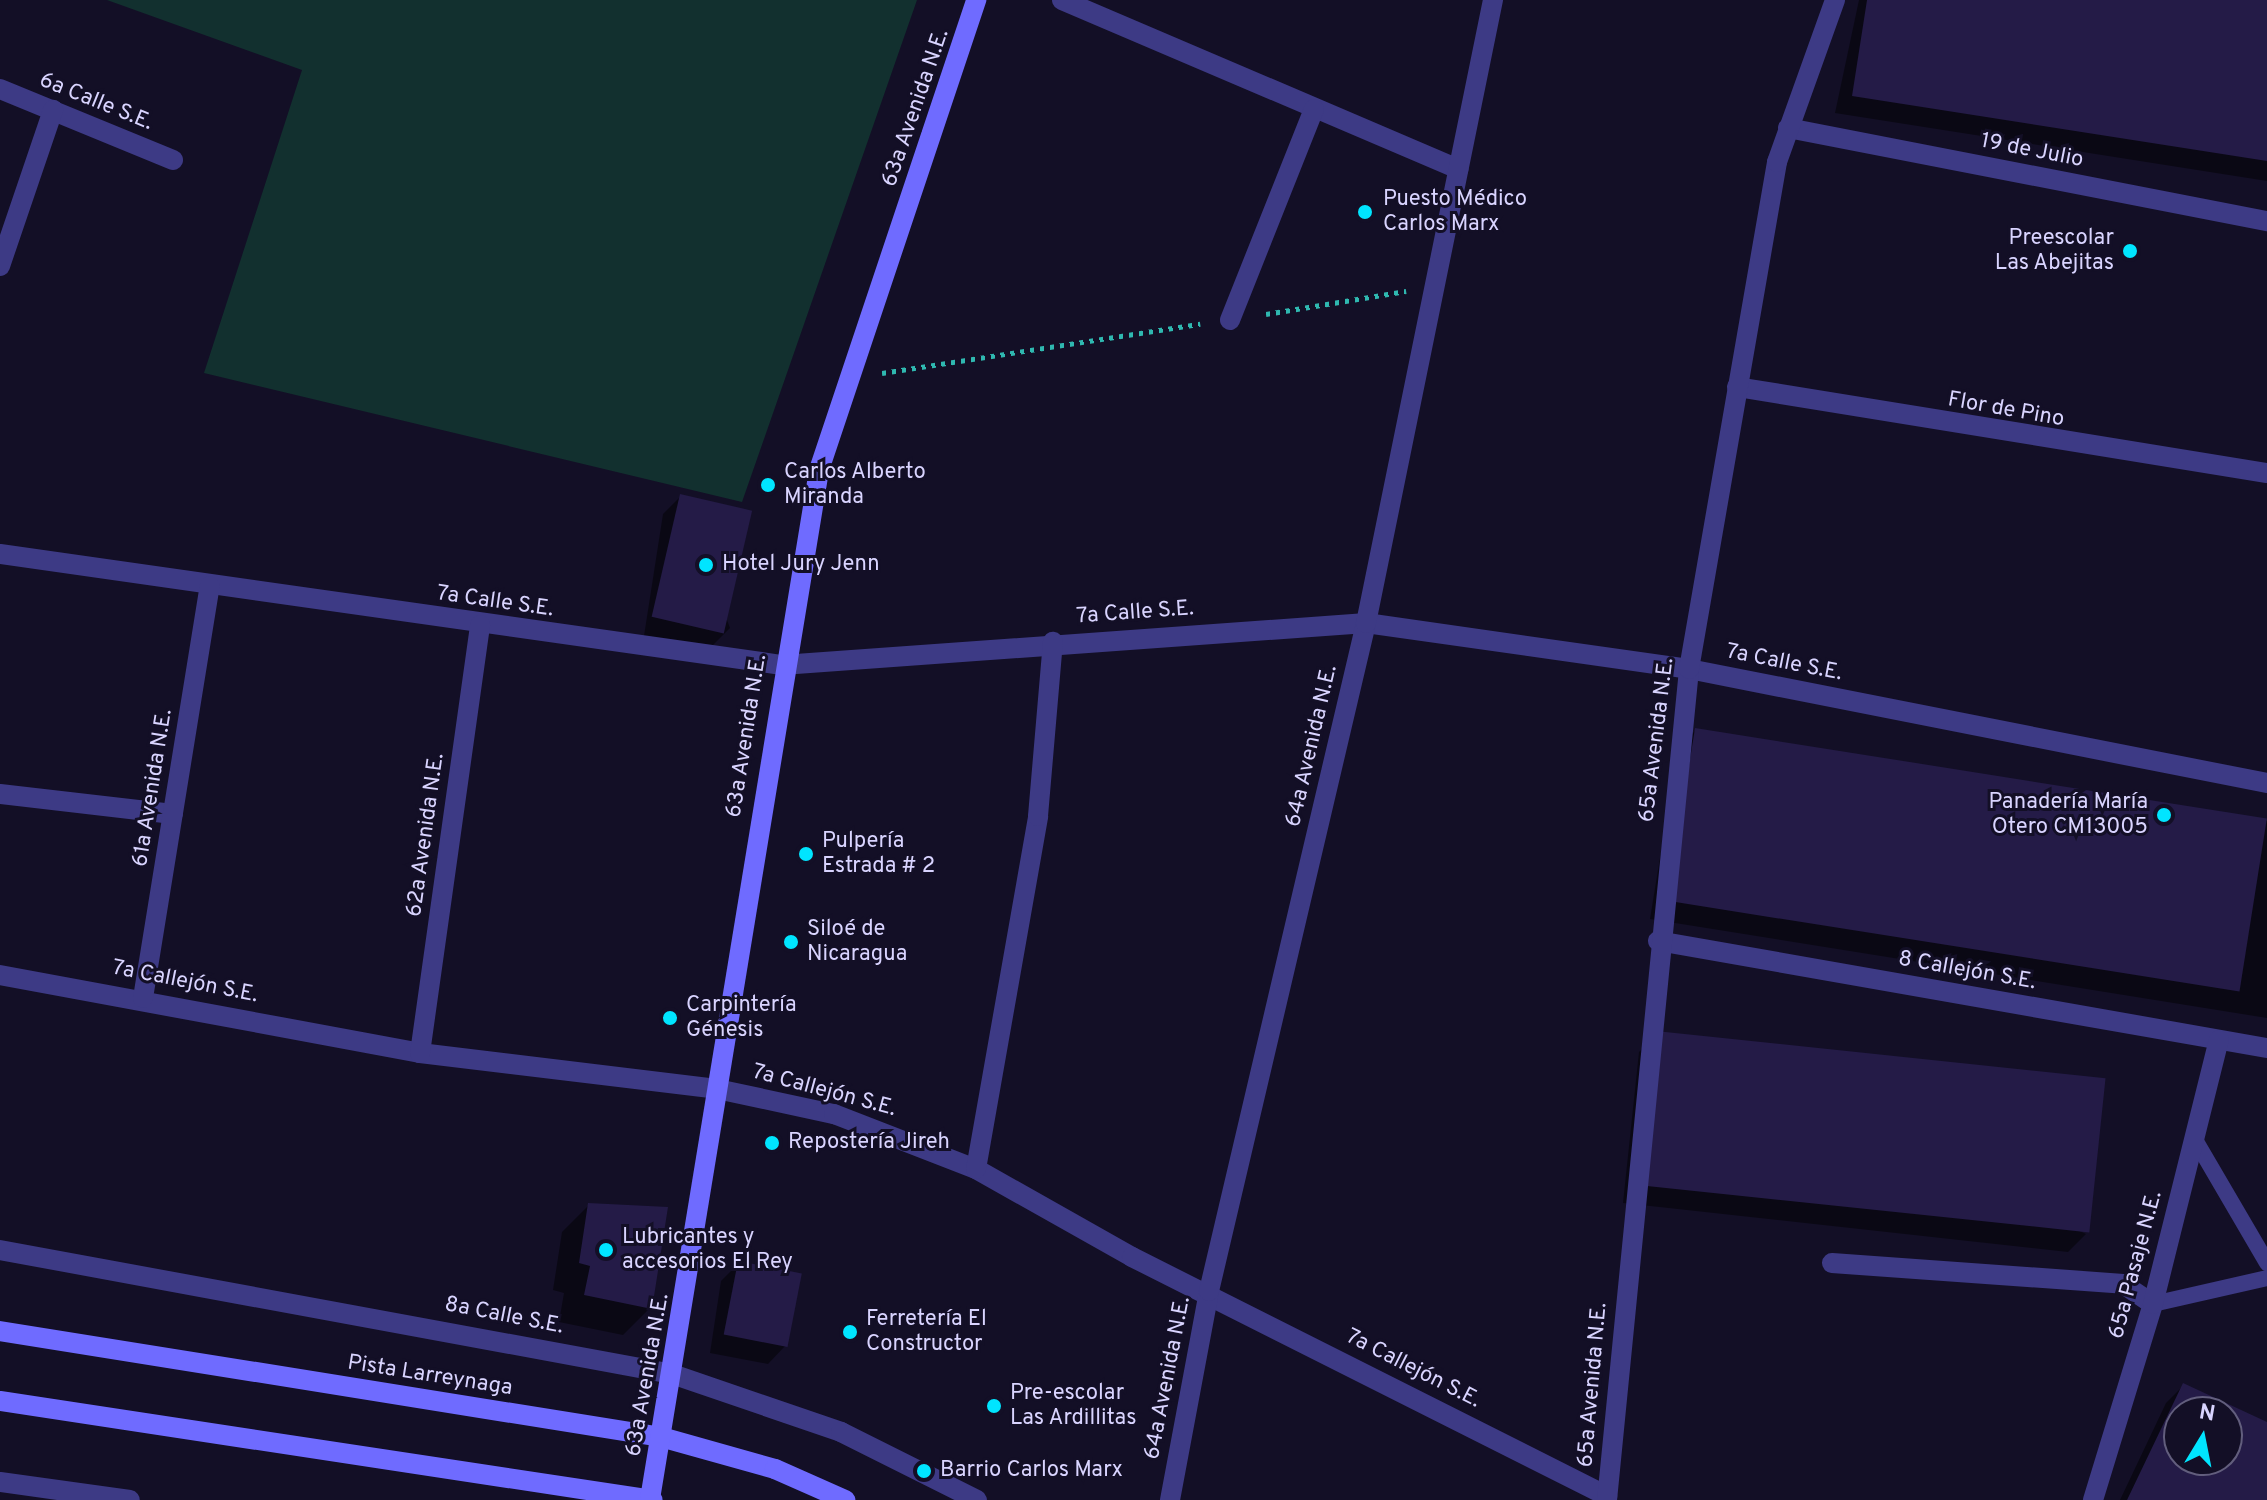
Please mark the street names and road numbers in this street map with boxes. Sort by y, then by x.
street label: 63a Avenida N.E. [877,25,955,191]
street label: 6a Calle S.E. [35,67,157,137]
street label: 19 de Julio [1978,128,2086,174]
street label: Flor de Pino [1946,387,2066,433]
street label: 7a Calle S.E. [435,581,555,623]
street label: 7a Calle S.E. [1075,596,1195,630]
street label: 7a Calle S.E. [1724,639,1844,687]
street label: 63a Avenida N.E. [721,652,773,820]
street label: 65a Avenida N.E. [1634,656,1680,824]
street label: 64a Avenida N.E. [1280,662,1344,830]
street label: 61a Avenida N.E. [127,707,179,869]
street label: 62a Avenida N.E. [401,751,451,919]
street label: 8 Callejón S.E. [1896,946,2038,996]
street label: 7a Callejón S.E. [110,955,260,1009]
street label: 7a Callejón S.E. [749,1059,899,1123]
street label: 65a Pasaje N.E. [2104,1188,2168,1342]
street label: 63a Avenida N.E. [621,1291,675,1459]
street label: 8a Calle S.E. [442,1292,566,1340]
street label: 64a Avenida N.E. [1139,1294,1197,1462]
street label: 65a Avenida N.E. [1573,1301,1613,1469]
street label: 7a Callejón S.E. [1341,1324,1485,1414]
street label: Pista Larreynaga [346,1350,514,1402]

